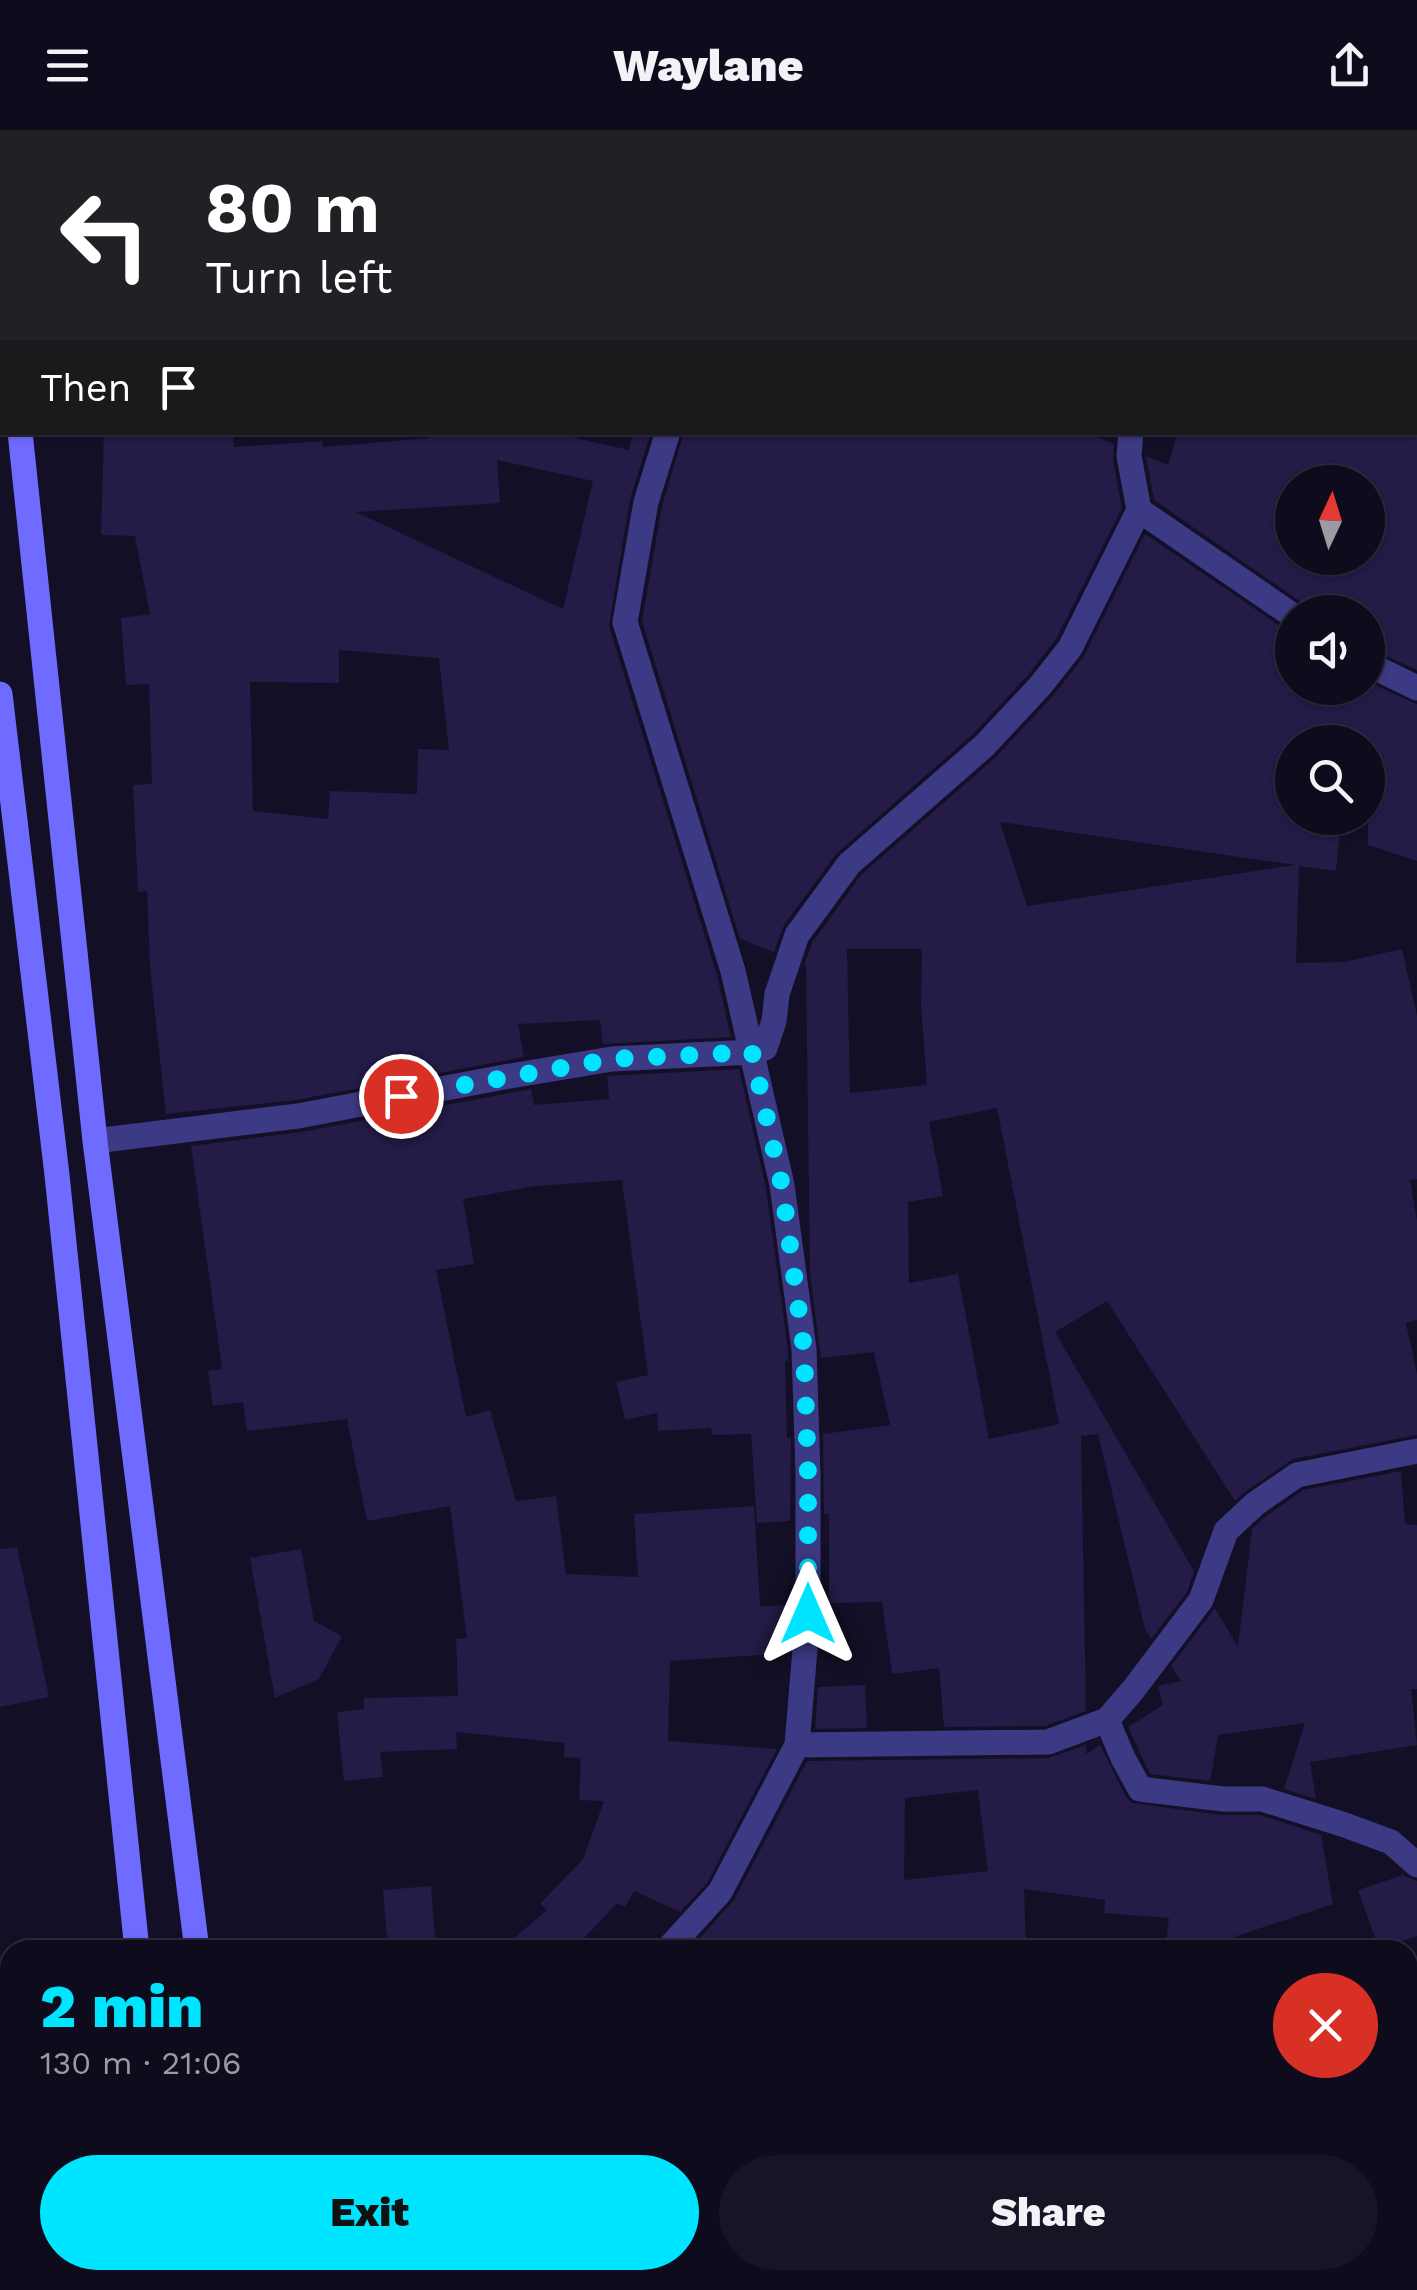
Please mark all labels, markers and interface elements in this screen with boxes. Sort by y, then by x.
icon: menu [40,38,95,93]
icon: share [1322,38,1377,93]
text: Waylane [613,39,804,92]
text: 80 m [205,167,380,249]
icon: left [40,170,170,300]
text: Turn left [205,251,392,304]
icon: arrive [151,360,206,415]
text: Then [40,366,131,410]
north arrow [1275,465,1385,575]
map controls [1275,465,1385,835]
button: sound [1275,595,1385,705]
button: search [1275,725,1385,835]
pin [359,1054,444,1139]
icon: arrive [374,1069,429,1124]
position arrow [756,1562,860,1666]
text: 2 min [40,1971,204,2042]
button: close [1273,1973,1378,2078]
text: 130 m · 21:06 [40,2044,241,2082]
button: Exit [40,2155,699,2270]
button: Share [719,2155,1378,2270]

